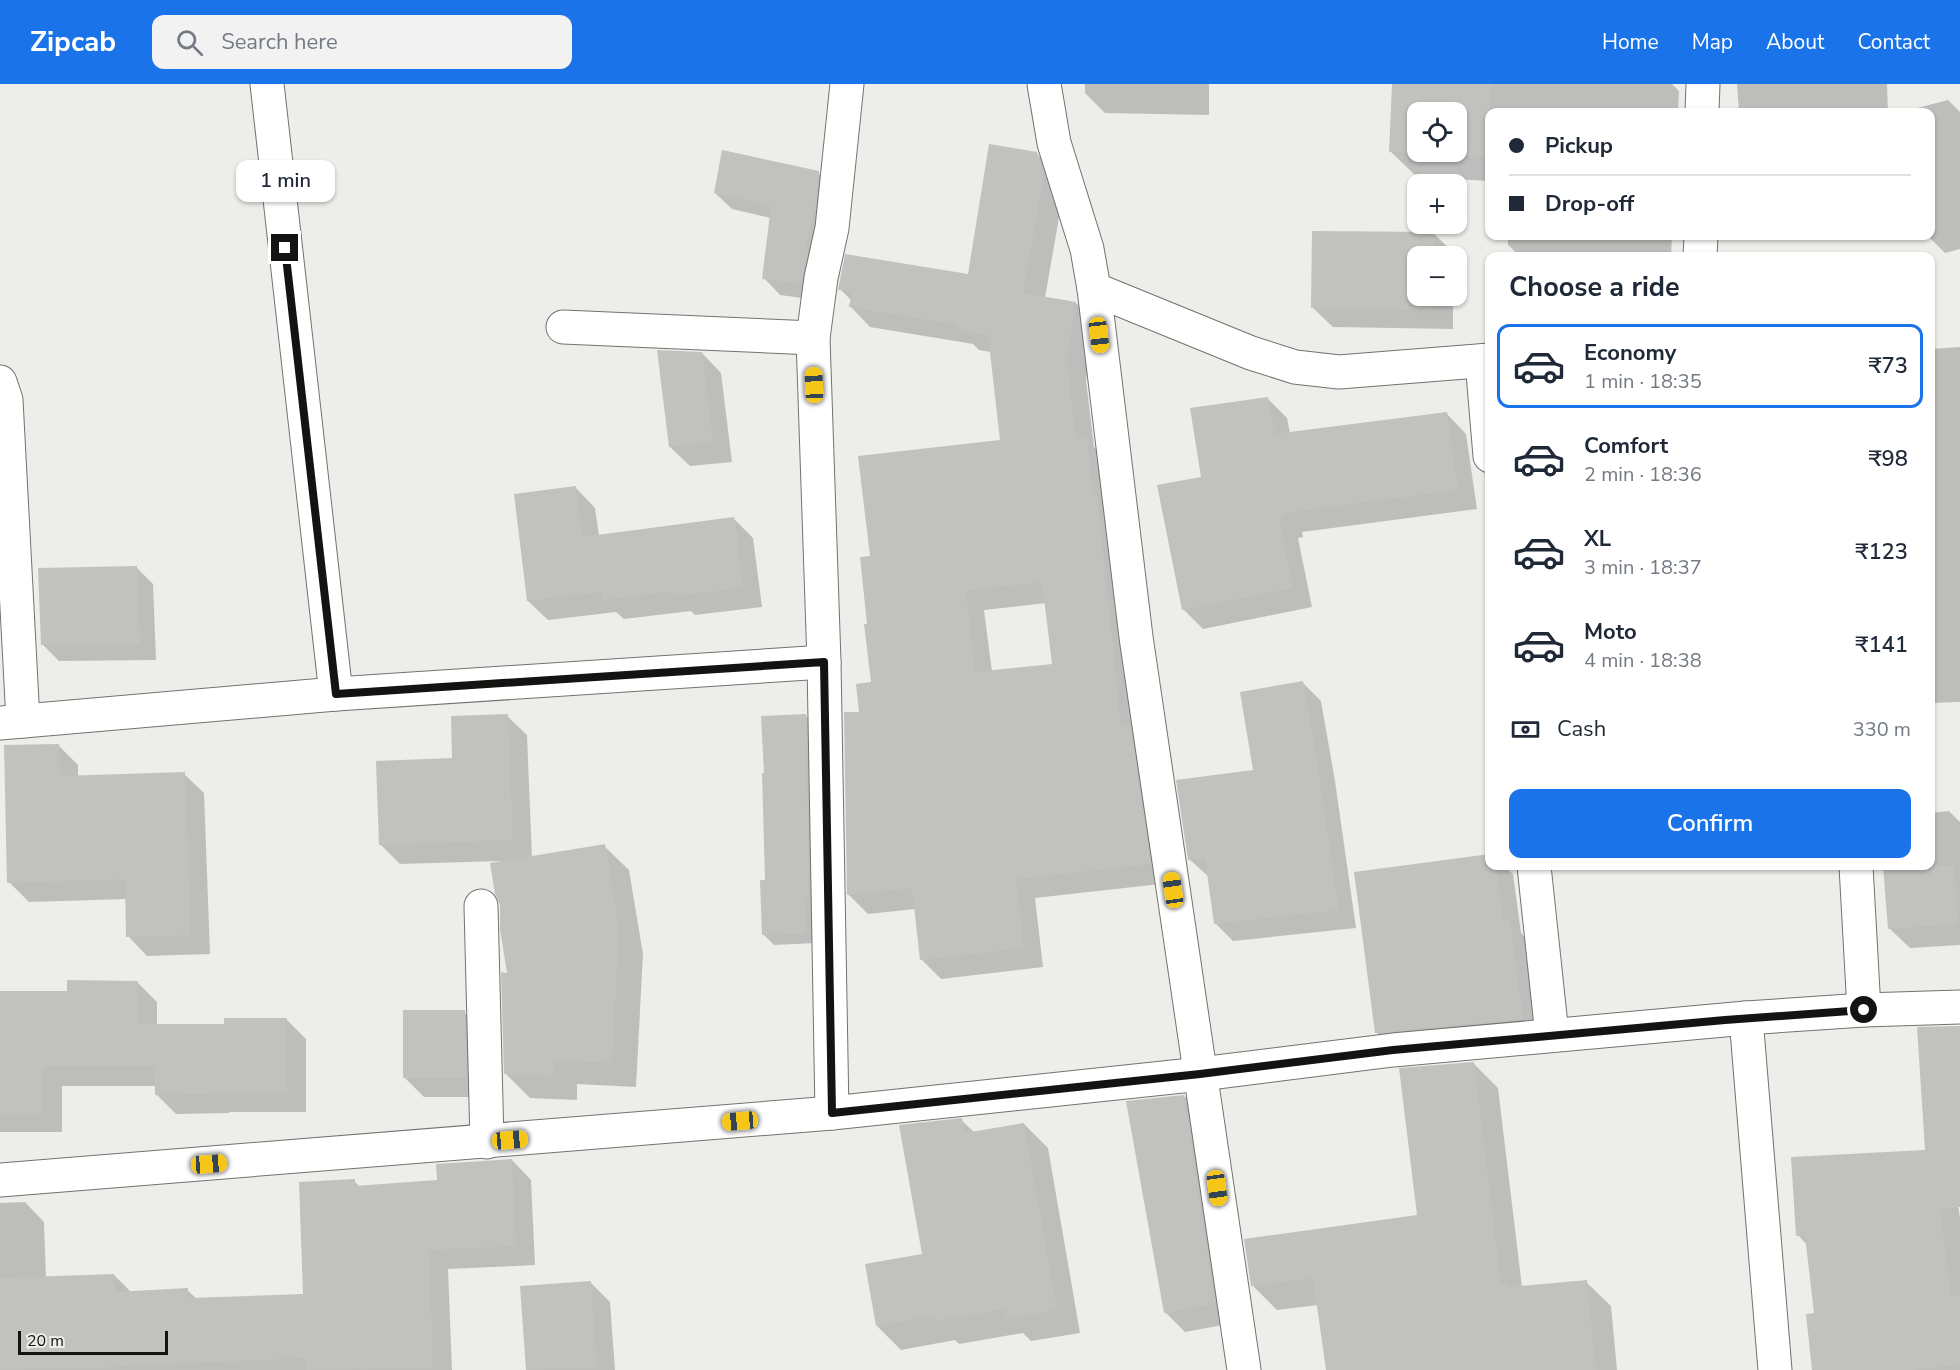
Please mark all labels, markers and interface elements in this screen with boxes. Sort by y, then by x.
search box [152,15,572,69]
text: Zipcab [30,23,116,61]
icon: search [173,26,206,59]
text: Search here [221,27,338,57]
text: Home [1602,28,1659,56]
text: Map [1692,28,1733,56]
text: About [1766,28,1824,56]
text: Contact [1857,28,1930,56]
map controls [1407,102,1467,306]
button: locate [1407,102,1467,162]
text: Pickup [1545,131,1613,161]
callout: 1 min [236,161,334,203]
text: 1 min [260,167,311,194]
button: + [1407,174,1467,234]
text: Drop-off [1545,189,1634,219]
route end [271,234,298,261]
button: − [1407,246,1467,306]
text: Choose a ride [1509,269,1680,306]
car [1088,316,1110,354]
text: Economy [1584,338,1676,368]
icon: car [1512,339,1566,393]
text: ₹73 [1868,351,1908,381]
car [804,367,824,403]
text: 1 min · 18:35 [1584,368,1702,395]
text: Comfort [1584,431,1668,461]
icon: car [1512,432,1566,486]
text: ₹98 [1868,444,1908,474]
text: 2 min · 18:36 [1584,461,1702,488]
text: XL [1584,524,1611,554]
icon: car [1512,525,1566,579]
text: ₹123 [1855,537,1908,567]
text: 3 min · 18:37 [1584,554,1702,581]
text: Moto [1584,617,1637,647]
icon: car [1512,618,1566,672]
text: ₹141 [1855,630,1908,660]
text: 4 min · 18:38 [1584,647,1702,674]
icon: cash [1509,713,1542,746]
text: Cash [1557,714,1606,744]
text: 330 m [1853,716,1911,743]
button: Confirm [1509,789,1911,858]
car [1162,871,1184,909]
route start [1850,996,1877,1023]
car [721,1110,759,1132]
car [491,1129,529,1151]
car [190,1154,228,1174]
car [1206,1169,1228,1207]
scale bar [18,1328,168,1356]
text: 20 m [27,1330,64,1352]

